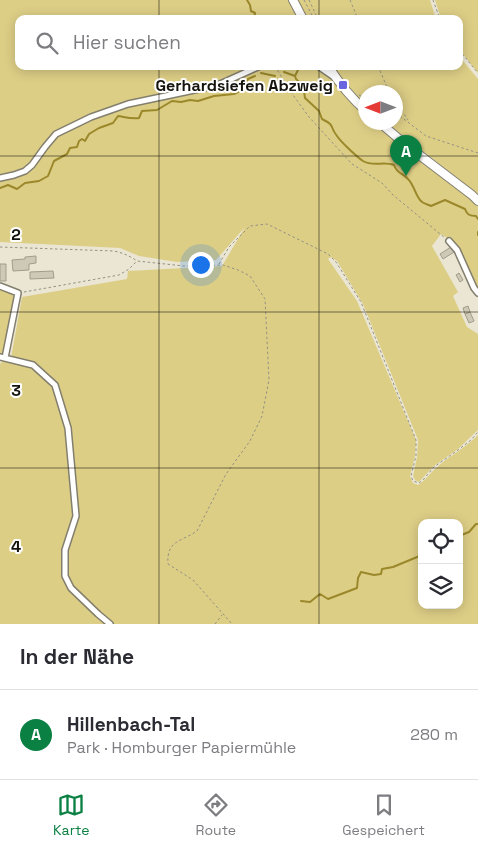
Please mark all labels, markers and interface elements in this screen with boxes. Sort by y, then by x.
search box [15,15,463,70]
icon: search [33,29,61,57]
text: Hier suchen [73,30,181,55]
place label: Gerhardsiefen Abzweig [155,75,333,96]
marker: Gerhardsiefen Abzweig [337,79,349,91]
north arrow [358,85,403,130]
pin: A [390,135,422,176]
text: 2 [11,224,21,245]
your location [188,252,214,278]
text: 3 [11,380,21,401]
map controls [418,519,463,609]
button: locate [418,519,463,564]
text: 4 [11,536,21,557]
button: layers [418,564,463,609]
text: In der Nähe [20,643,134,670]
text: Hillenbach-Tal [67,712,195,737]
text: A [31,724,41,745]
text: 280 m [410,724,458,745]
text: Park · Homburger Papiermühle [67,737,296,758]
tab: Karte [53,791,89,839]
tab: Route [196,791,236,839]
tab: Gespeichert [342,791,425,839]

